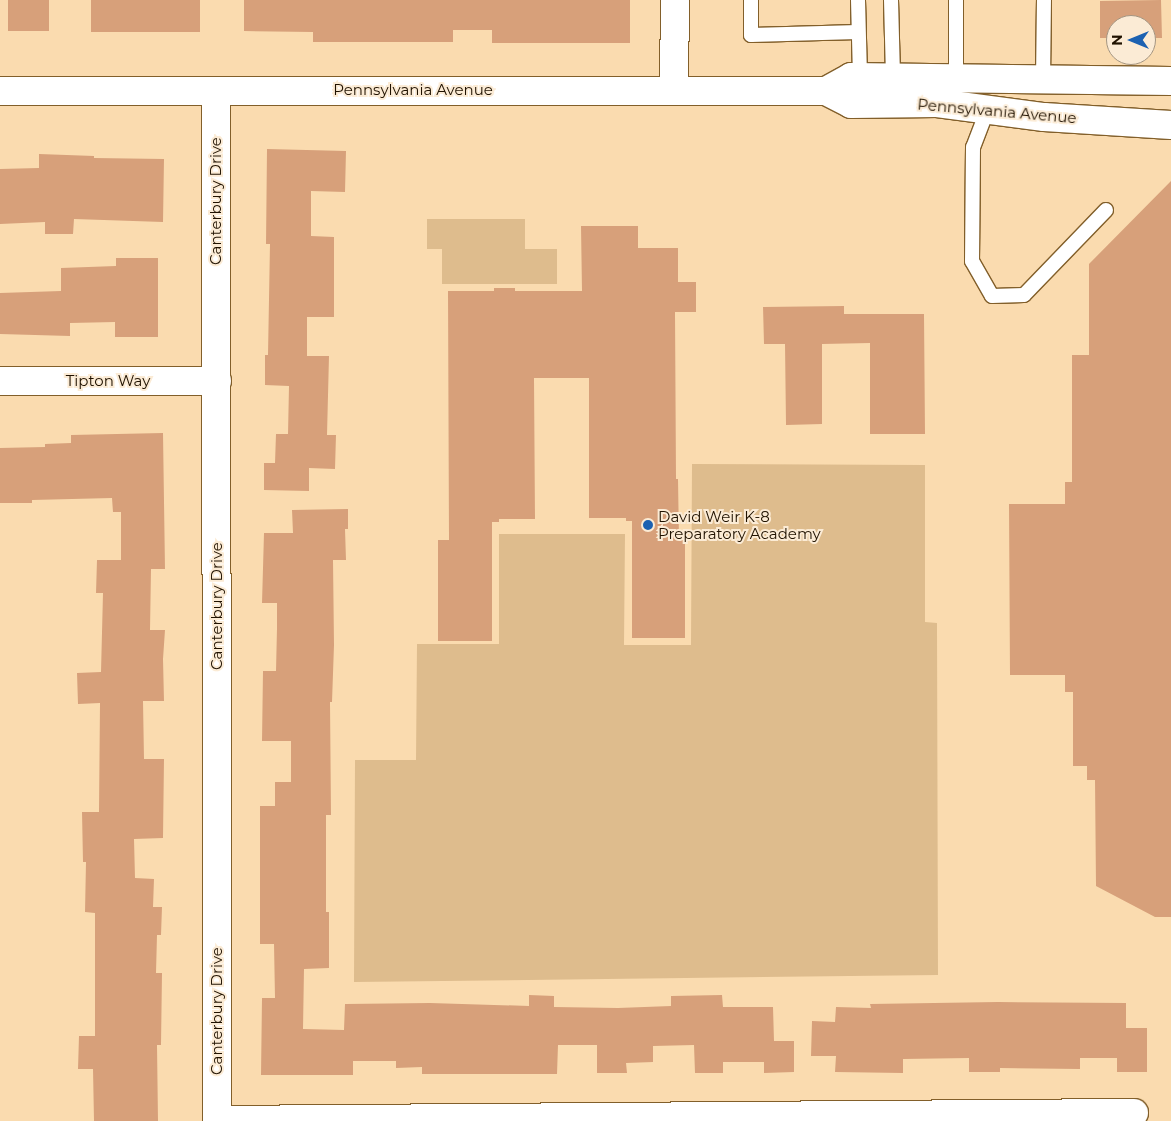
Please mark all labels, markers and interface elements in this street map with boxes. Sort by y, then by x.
north arrow [1106,15,1156,65]
text: N [1108,34,1126,46]
street label: Pennsylvania Avenue [333,81,493,99]
street label: Pennsylvania Avenue [917,95,1077,127]
street label: Canterbury Drive [207,137,225,265]
street label: Tipton Way [66,372,150,390]
place label: David Weir K-8 Preparatory Academy [658,507,821,542]
marker: David Weir K-8 Preparatory Academy [642,519,654,531]
street label: Canterbury Drive [208,542,226,670]
street label: Canterbury Drive [208,947,226,1075]

